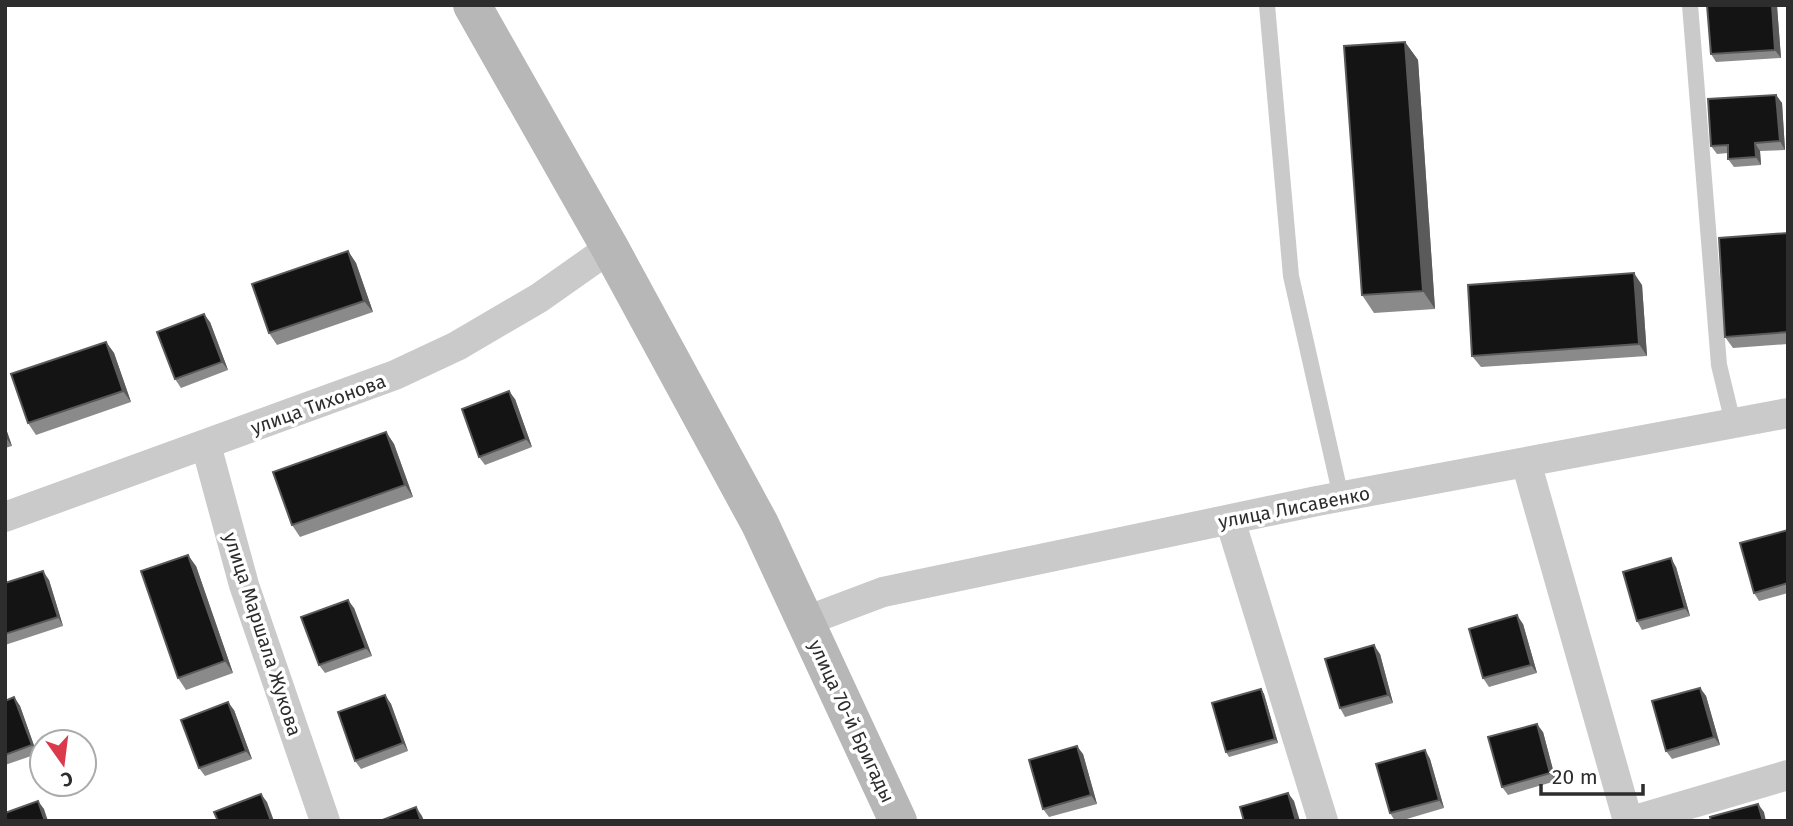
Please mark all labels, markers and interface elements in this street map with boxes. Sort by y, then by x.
street label: улица Тихонова [248,369,389,440]
street label: улица Лисавенко [1216,481,1372,533]
street label: улица Маршала Жукова [219,530,306,739]
street label: улица 70-й Бригады [804,636,899,806]
north arrow [28,728,98,798]
scale bar [1541,752,1643,796]
text: 20 m [1552,764,1598,790]
text: С [59,767,75,792]

